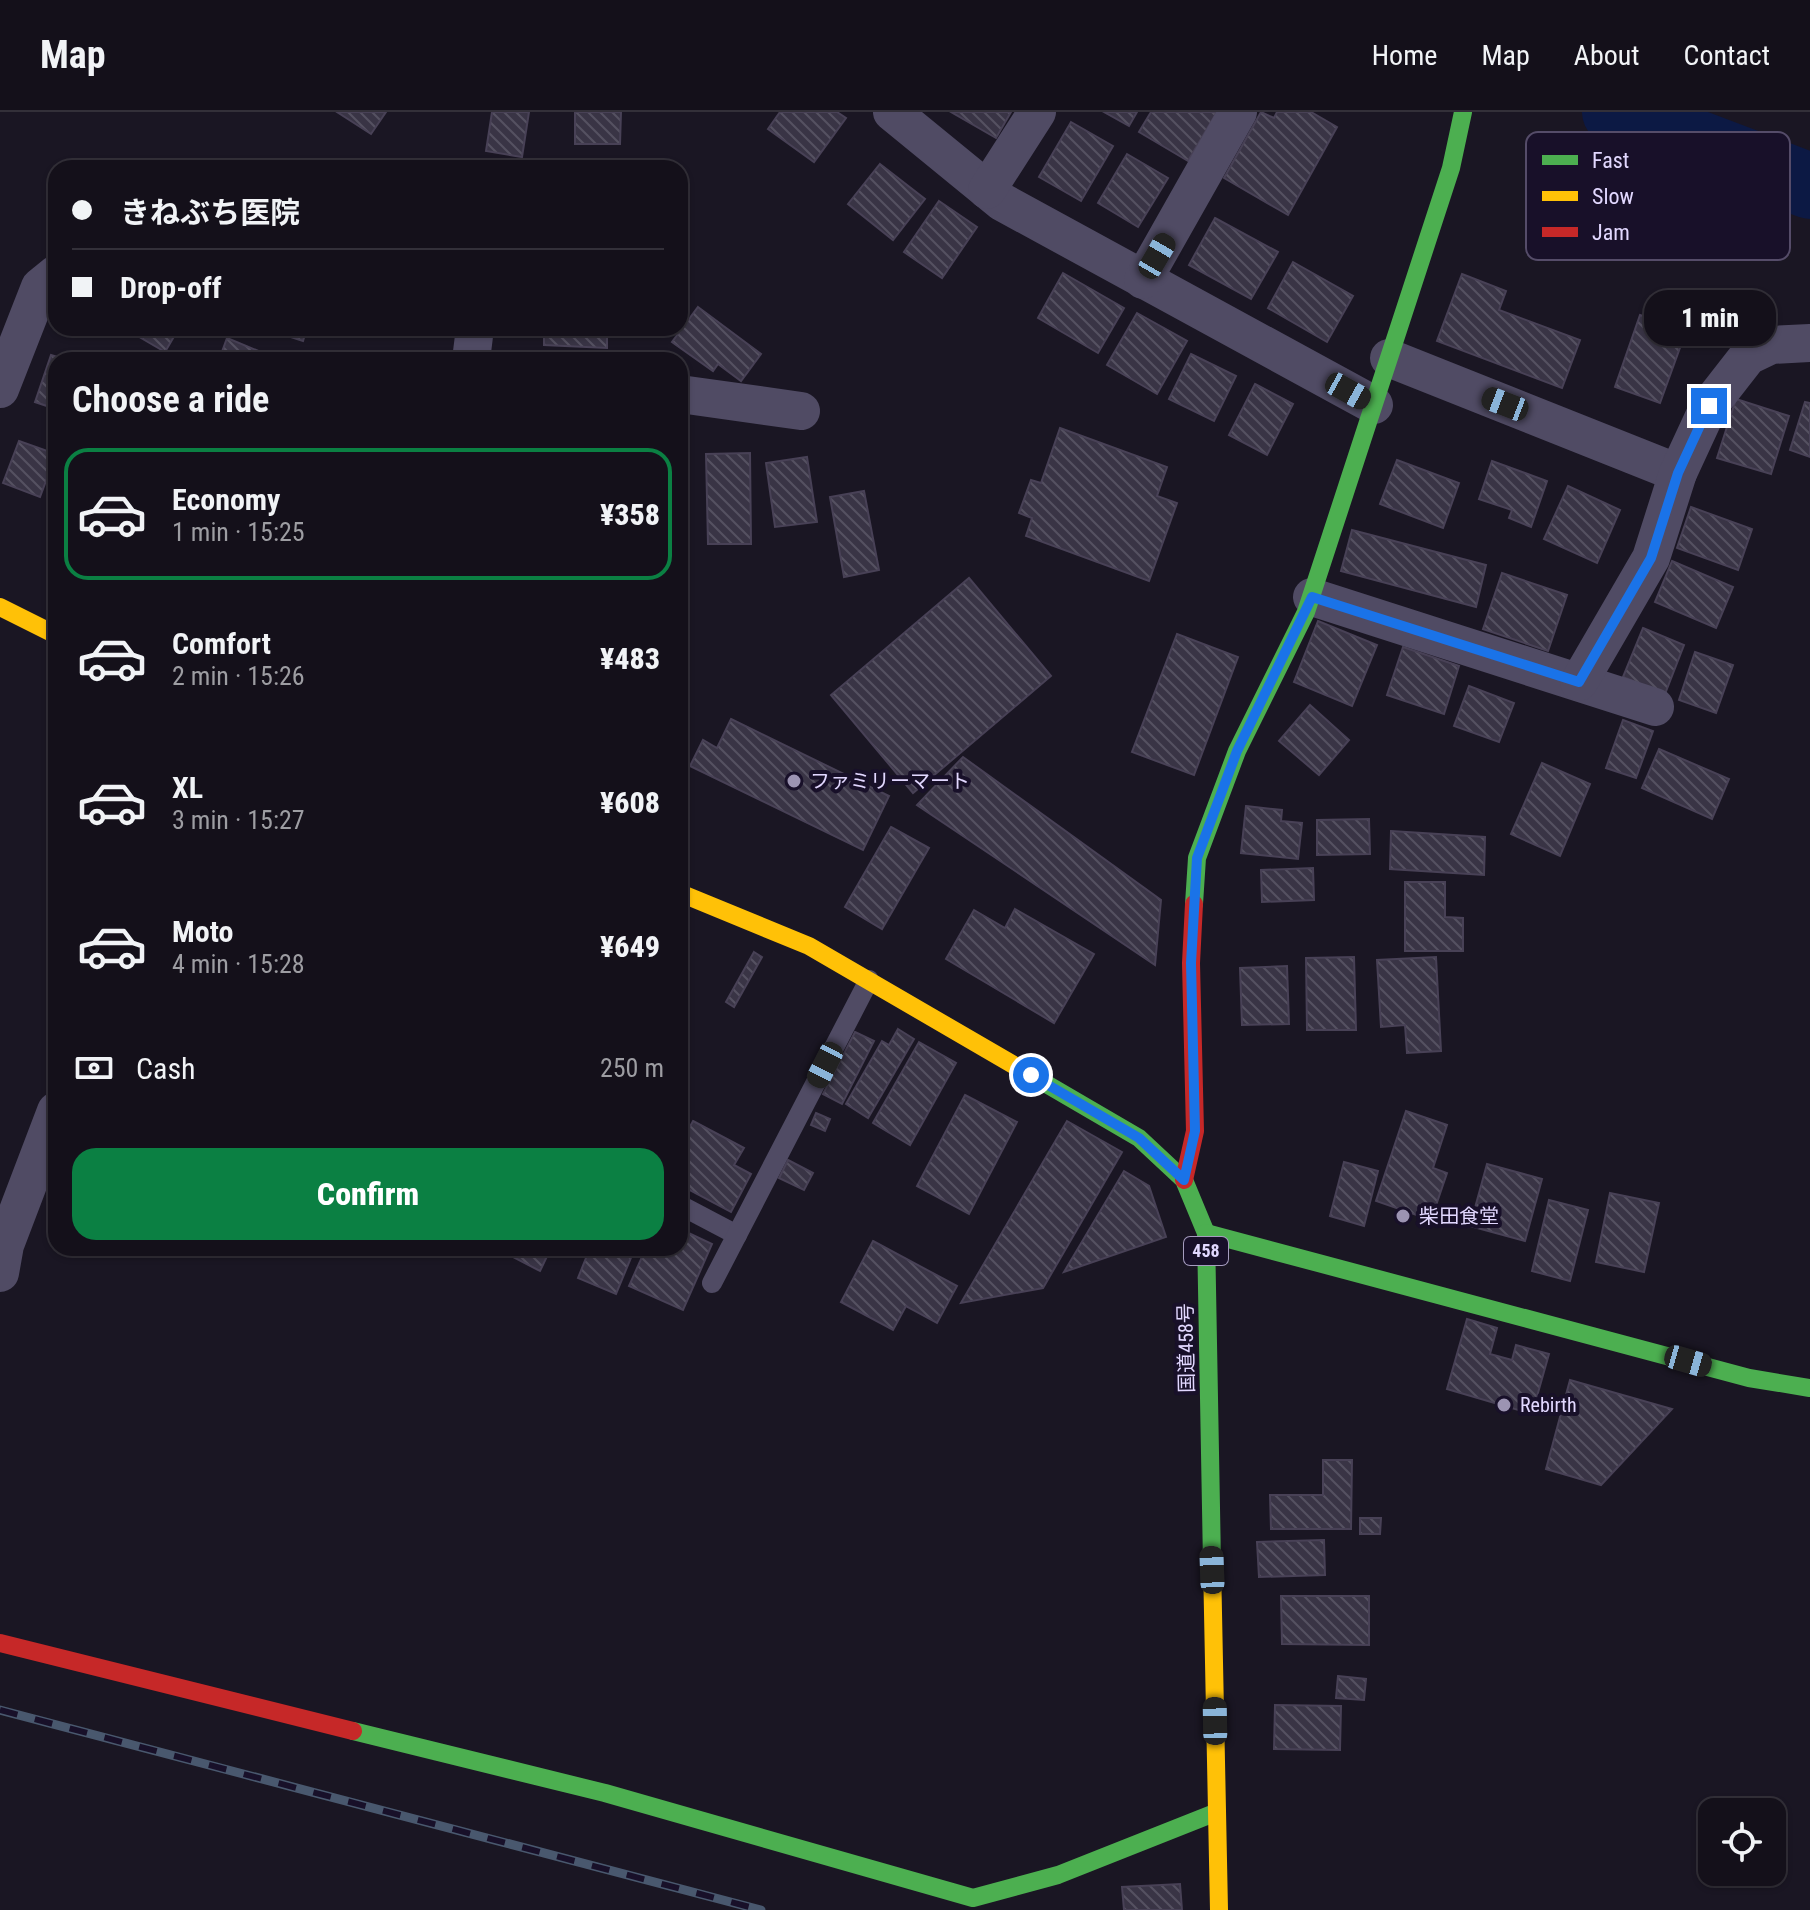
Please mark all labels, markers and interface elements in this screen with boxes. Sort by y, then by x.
text: Map [40,33,106,77]
text: Home [1372,39,1437,72]
text: Map [1481,39,1530,72]
text: About [1574,39,1640,72]
text: Contact [1684,39,1770,72]
legend [1526,132,1790,260]
text: Fast [1592,148,1629,173]
text: Slow [1592,184,1634,209]
text: きねぶち医院 [120,195,300,230]
text: Jam [1592,220,1630,245]
car [1135,229,1179,283]
text: Drop-off [120,270,222,305]
callout: 1 min [1643,290,1775,346]
text: 1 min [1681,303,1739,333]
car [1321,369,1375,413]
text: Choose a ride [72,379,269,421]
car [1478,384,1532,424]
route end [1691,388,1727,424]
icon: car [76,478,148,550]
text: Economy [172,482,280,517]
text: ¥358 [600,497,660,532]
text: 1 min · 15:25 [172,517,305,547]
icon: car [76,622,148,694]
text: Comfort [172,626,271,661]
text: ¥483 [600,641,660,676]
text: 2 min · 15:26 [172,661,305,691]
icon: car [76,766,148,838]
place label: ファミリーマート [810,769,970,793]
text: XL [172,770,203,805]
marker: ファミリーマート [785,772,803,790]
text: ¥608 [600,785,660,820]
text: 3 min · 15:27 [172,805,305,835]
icon: car [76,910,148,982]
text: Moto [172,914,233,949]
text: ¥649 [600,929,660,964]
text: 4 min · 15:28 [172,949,305,979]
car [803,1038,847,1092]
icon: cash [72,1046,116,1090]
text: Cash [136,1051,196,1086]
text: 250 m [600,1053,664,1083]
route start [1013,1057,1049,1093]
button: Confirm [72,1148,664,1240]
place label: 柴田食堂 [1419,1204,1499,1228]
marker: 柴田食堂 [1394,1207,1412,1225]
road number: 458 [1184,1237,1228,1265]
street label: 国道458号 [1173,1303,1199,1393]
car [1662,1343,1714,1379]
place label: Rebirth [1520,1393,1577,1417]
marker: Rebirth [1495,1396,1513,1414]
car [1199,1546,1225,1594]
car [1203,1697,1227,1745]
map controls [1698,1798,1786,1886]
button: locate [1698,1798,1786,1886]

